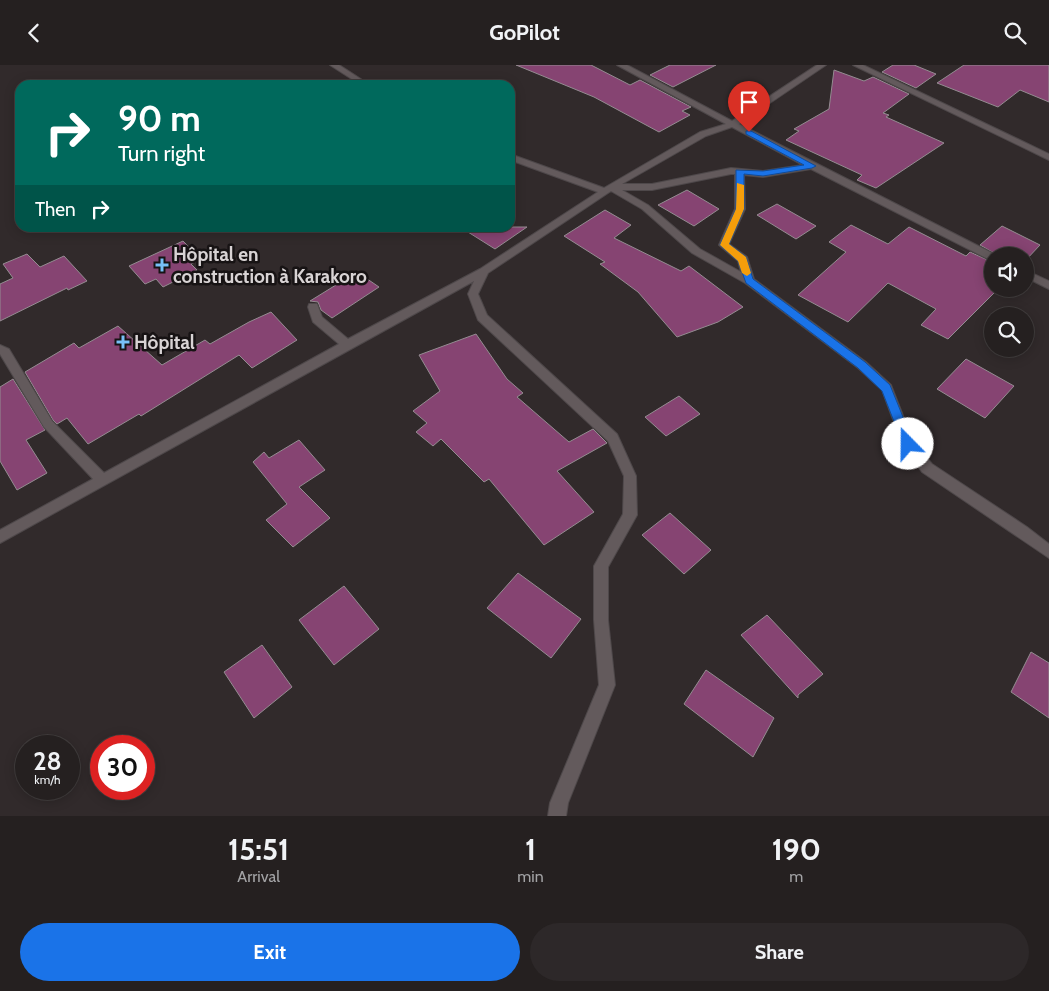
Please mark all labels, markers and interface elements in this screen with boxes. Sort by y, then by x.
icon: back [20,19,48,47]
text: GoPilot [489,19,560,46]
icon: search [1001,19,1029,47]
pin [728,81,770,132]
icon: arrive [735,88,763,116]
text: 90 m [118,97,201,140]
icon: right [35,100,100,165]
text: Turn right [118,140,205,167]
icon: right [86,195,114,223]
text: Then [35,198,76,221]
place label: Hôpital en construction à Karakoro [173,243,367,288]
map controls [984,247,1034,357]
button: sound [984,247,1034,297]
marker: Hôpital en construction à Karakoro [155,258,169,272]
button: search [984,307,1034,357]
place label: Hôpital [134,331,195,354]
marker: Hôpital [116,335,130,349]
position arrow [881,417,933,469]
speed limit sign: 30 [90,735,155,800]
text: 28 [33,746,62,776]
text: km/h [34,772,61,787]
text: 15:51 [228,831,289,868]
text: 1 [525,831,536,868]
text: 190 [772,831,821,868]
text: Arrival [237,867,280,886]
text: min [517,867,544,886]
text: m [789,867,803,886]
button: Exit [20,923,520,981]
button: Share [530,923,1029,981]

